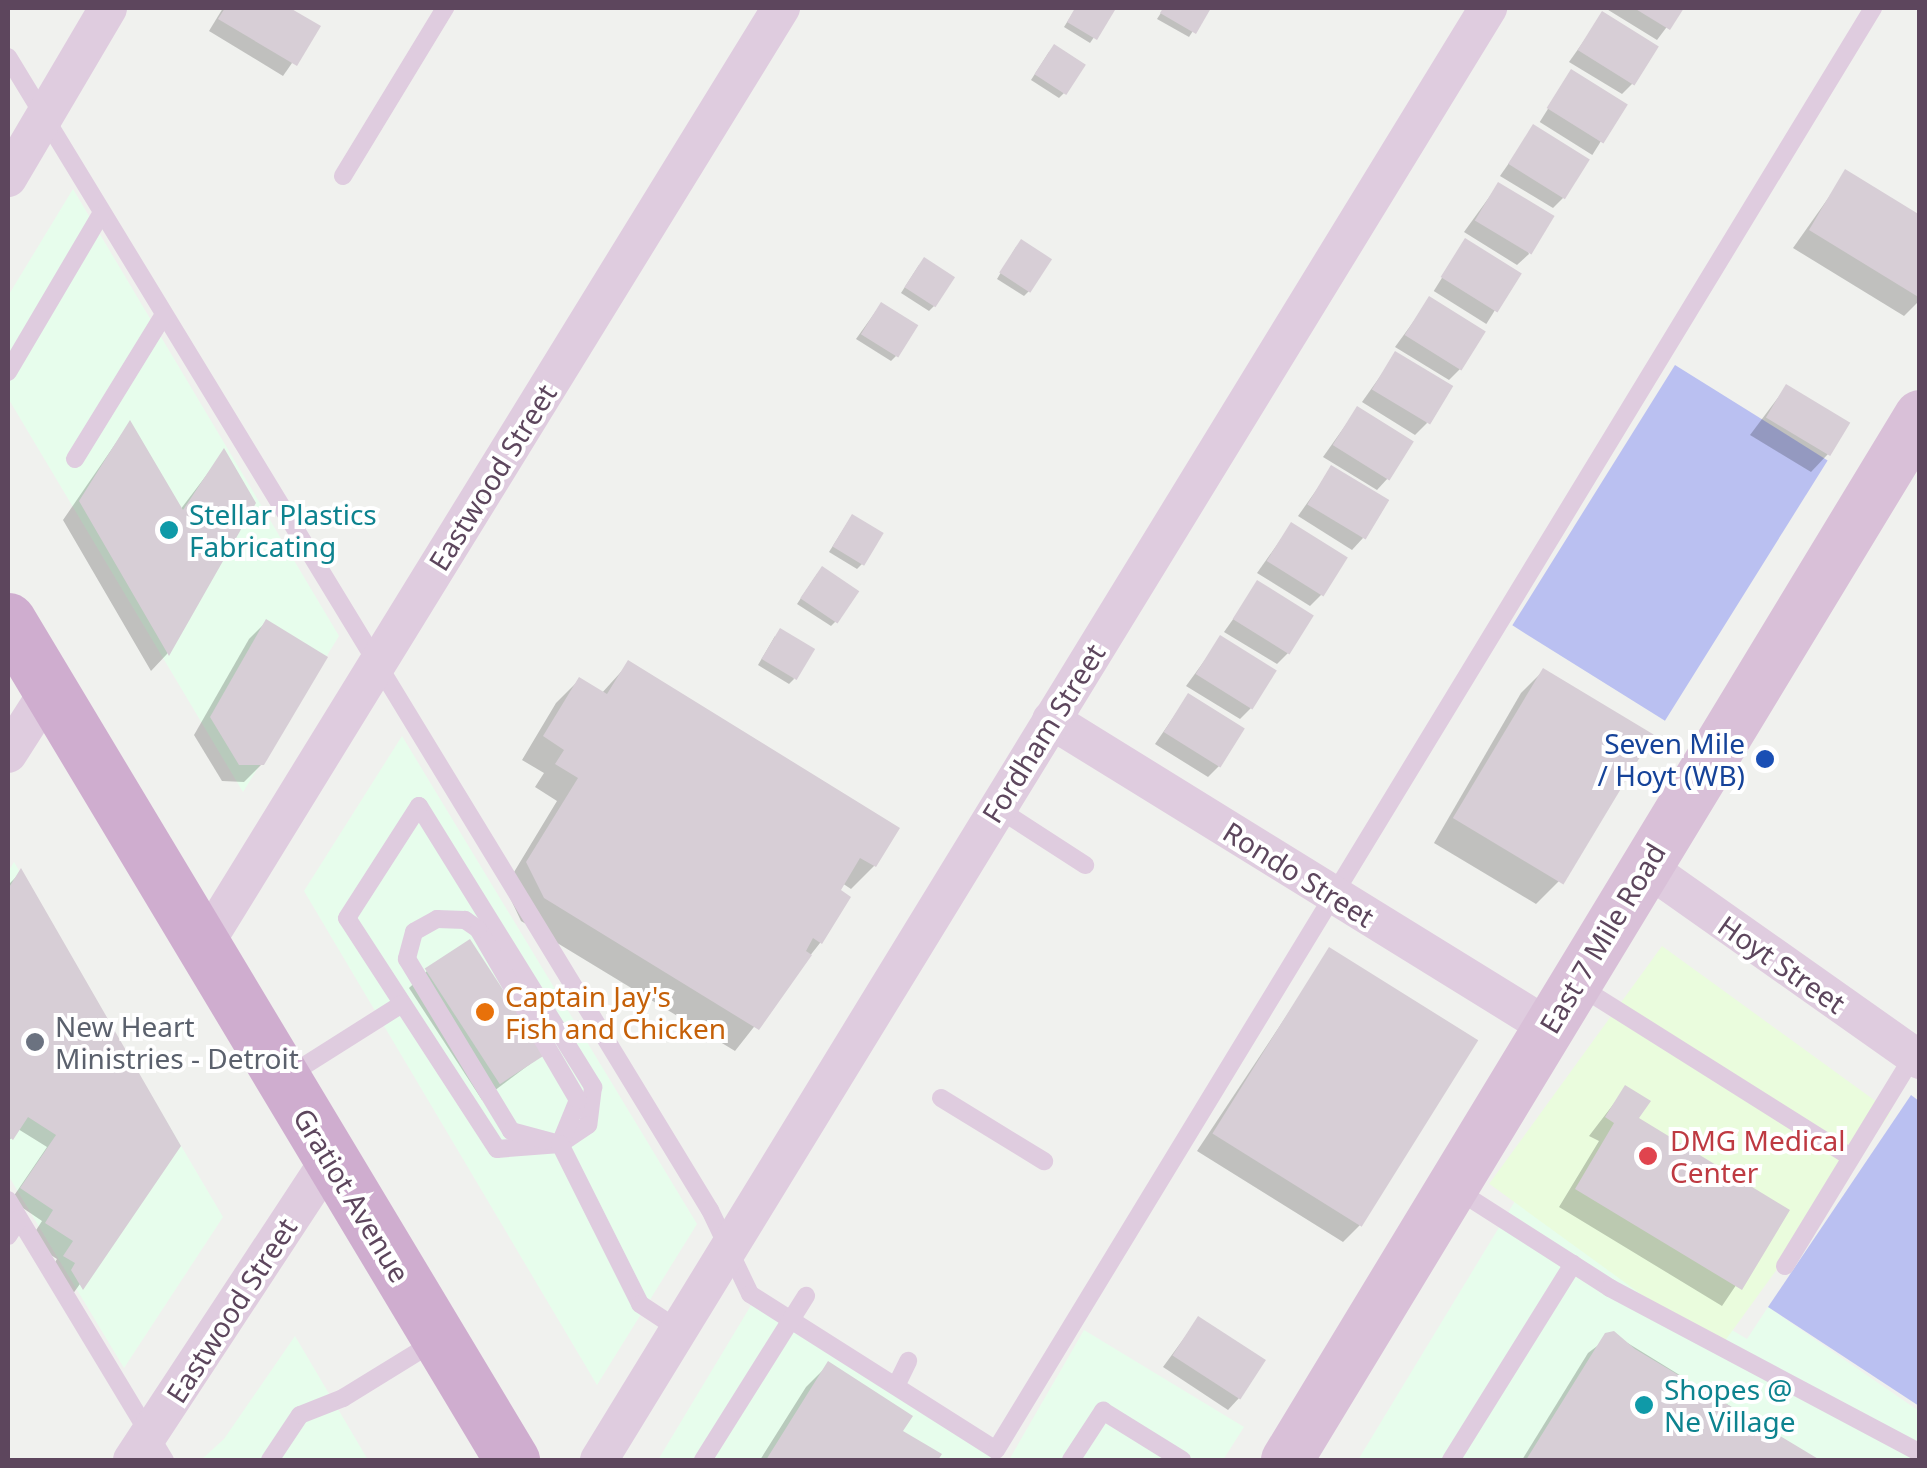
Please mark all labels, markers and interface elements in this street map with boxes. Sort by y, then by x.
street label: Eastwood Street [421,378,563,576]
place label: Stellar Plastics Fabricating [189,497,377,563]
marker: Stellar Plastics Fabricating [158,519,180,541]
street label: Fordham Street [975,637,1111,829]
place label: Seven Mile / Hoyt (WB) [1597,726,1745,792]
marker: Seven Mile / Hoyt (WB) [1754,748,1776,770]
street label: Rondo Street [1217,814,1381,934]
street label: East 7 Mile Road [1532,837,1672,1039]
street label: Hoyt Street [1712,908,1852,1020]
place label: Captain Jay's Fish and Chicken [505,979,726,1045]
marker: Captain Jay's Fish and Chicken [474,1001,496,1023]
place label: New Heart Ministries - Detroit [55,1009,299,1075]
marker: New Heart Ministries - Detroit [24,1031,46,1053]
street label: Gratiot Avenue [287,1102,417,1288]
place label: DMG Medical Center [1670,1123,1846,1189]
marker: DMG Medical Center [1635,1143,1661,1169]
street label: Eastwood Street [159,1211,303,1409]
place label: Shopes @ Ne Village [1664,1372,1796,1438]
marker: Shopes @ Ne Village [1633,1394,1655,1416]

